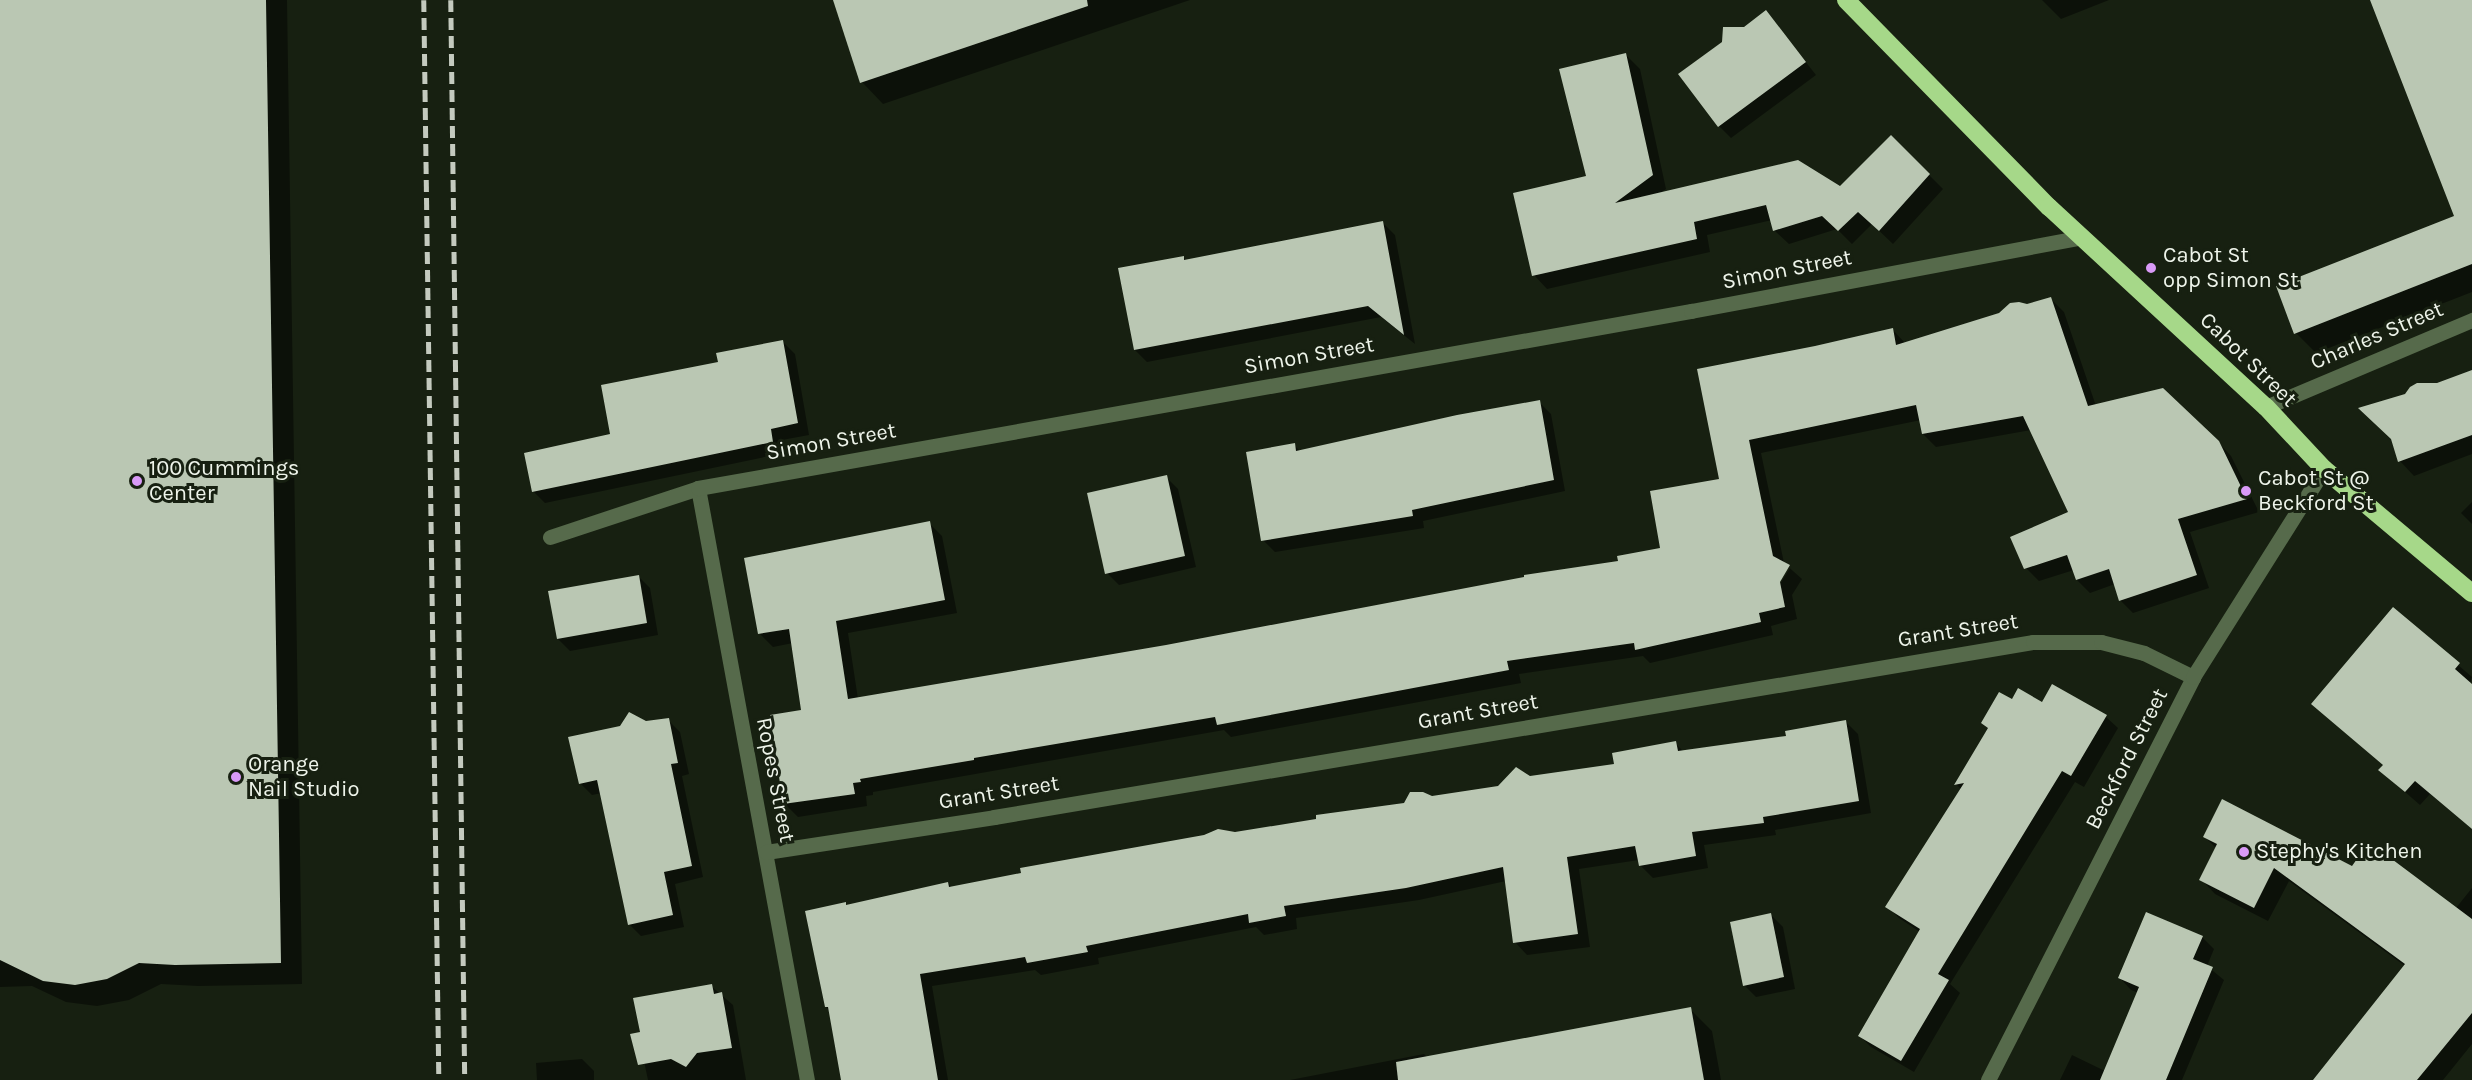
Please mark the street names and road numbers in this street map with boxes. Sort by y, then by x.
street label: Simon Street [1720,245,1854,295]
street label: Charles Street [2307,296,2447,376]
street label: Cabot Street [2194,307,2302,413]
street label: Simon Street [1242,332,1376,380]
street label: Simon Street [764,418,898,466]
street label: Grant Street [1896,608,2020,654]
street label: Beckford Street [2080,684,2174,834]
street label: Grant Street [1416,688,1540,736]
street label: Ropes Street [750,715,800,845]
street label: Grant Street [937,770,1061,816]

